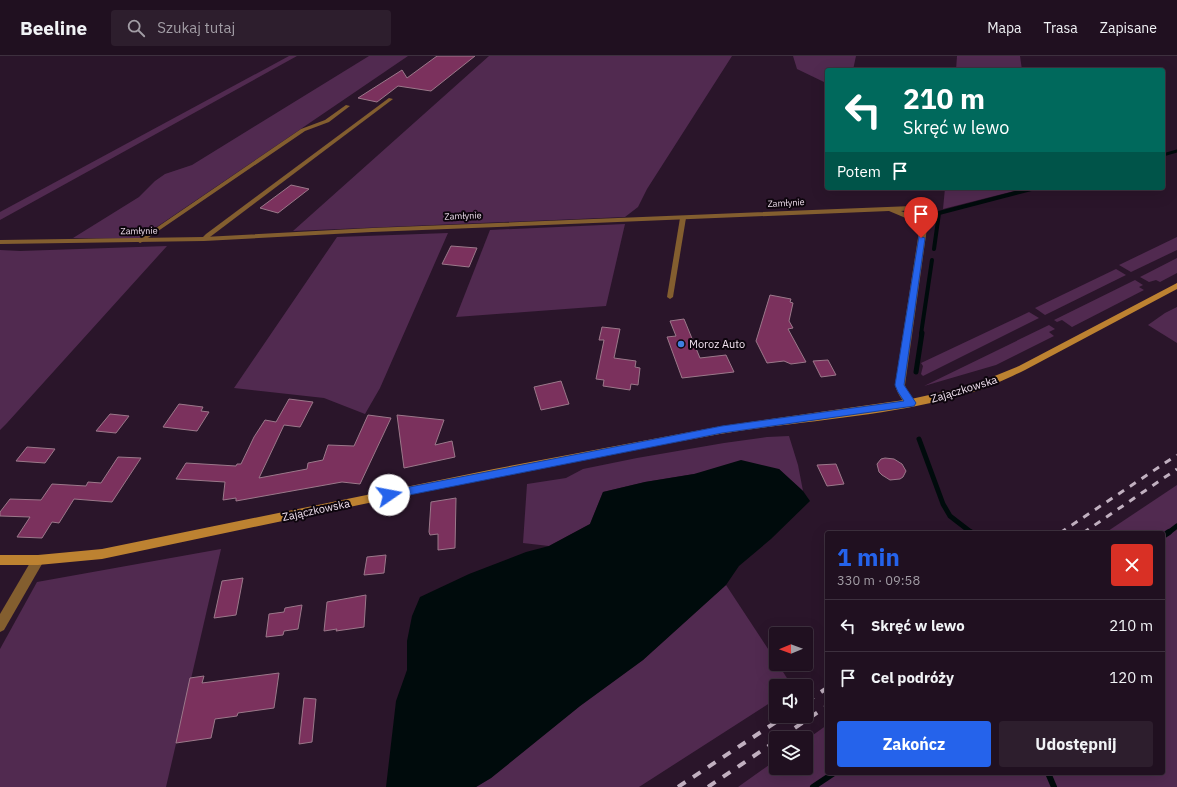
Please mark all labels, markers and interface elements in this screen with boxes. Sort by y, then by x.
search box [111,10,391,46]
text: Beeline [20,16,87,40]
icon: search [125,17,147,39]
text: Szukaj tutaj [157,18,235,37]
text: Mapa [987,19,1022,37]
text: Trasa [1044,19,1078,37]
text: Zapisane [1100,19,1157,37]
text: 210 m [903,80,985,117]
icon: left [837,84,889,136]
text: Skręć w lewo [903,116,1009,139]
icon: arrive [889,160,911,182]
text: Potem [837,162,881,181]
street label: Zamłynie [767,196,805,209]
pin [904,197,938,238]
icon: arrive [910,203,932,225]
street label: Zamłynie [444,209,482,222]
street label: Zamłynie [120,225,158,236]
place label: Moroz Auto [689,337,745,351]
marker: Moroz Auto [676,339,686,349]
street label: Zajączkowska [929,372,999,406]
position arrow [368,474,410,516]
street label: Zajączkowska [281,496,351,524]
text: 1 min [837,541,900,573]
button: close [1111,544,1153,586]
text: 330 m · 09:58 [837,572,920,589]
icon: left [837,615,859,637]
text: Skręć w lewo [871,616,965,635]
text: 210 m [1109,616,1153,635]
north arrow [769,627,813,671]
map controls [769,627,813,775]
icon: arrive [837,667,859,689]
text: Cel podróży [871,668,954,687]
text: 120 m [1109,668,1153,687]
button: sound [769,679,813,723]
button: Zakończ [837,721,991,767]
button: Udostępnij [999,721,1153,767]
button: layers [769,731,813,775]

